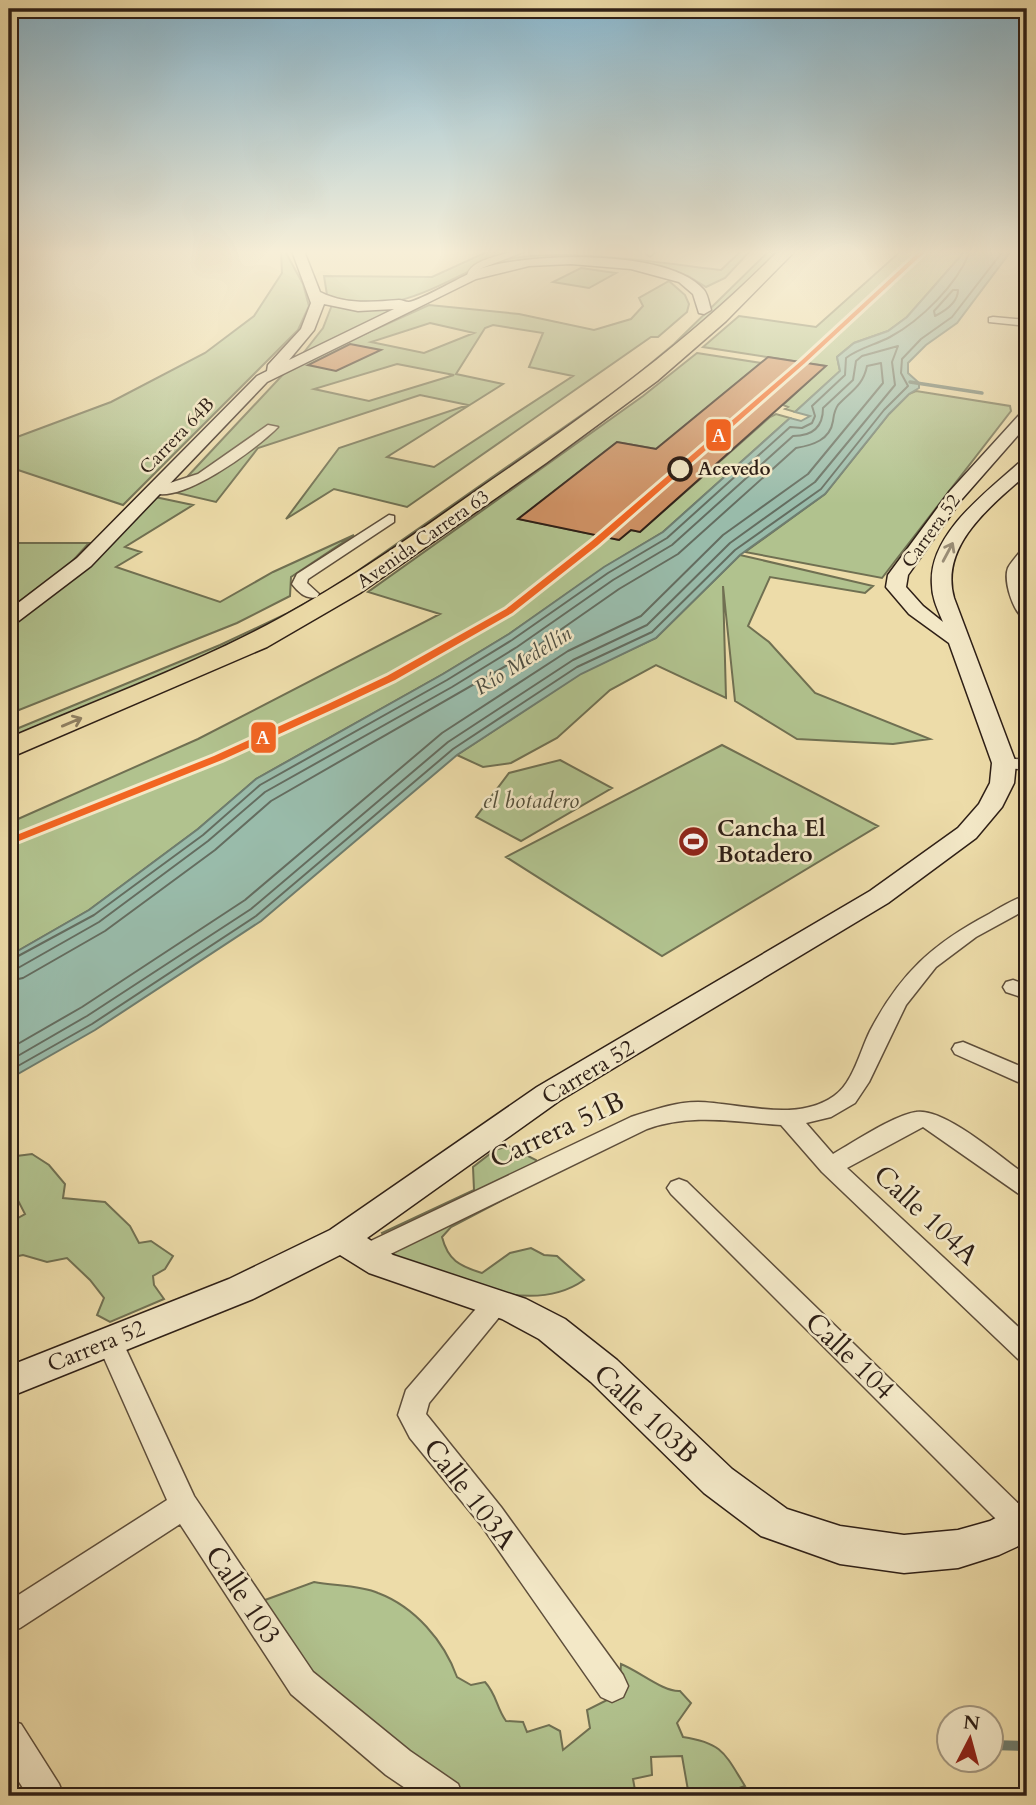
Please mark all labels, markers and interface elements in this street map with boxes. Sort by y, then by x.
street label: Carrera 64B [134,392,220,480]
line badge: A [705,418,732,452]
text: A [712,423,727,449]
place label: Acevedo [698,456,771,482]
marker: Acevedo [668,457,692,481]
street label: Avenida Carrera 63 [352,484,494,594]
street label: Carrera 52 [896,489,967,573]
one-way arrow [941,543,955,563]
water label: Río Medellín [469,619,578,702]
one-way arrow [60,715,82,728]
line badge: A [250,721,277,754]
text: A [256,725,271,751]
park label: el botadero [483,785,579,816]
place label: Cancha El Botadero [717,813,826,870]
sports icon: Cancha El Botadero [677,824,711,858]
street label: Carrera 52 [536,1032,640,1112]
street label: Carrera 51B [484,1082,630,1178]
street label: Calle 104A [865,1156,987,1274]
street label: Calle 104 [797,1304,903,1408]
street label: Carrera 52 [43,1312,149,1380]
street label: Calle 103B [585,1356,707,1472]
street label: Calle 103A [415,1431,525,1557]
street label: Calle 103 [196,1538,290,1652]
north arrow [934,1703,1004,1773]
text: N [962,1709,982,1737]

